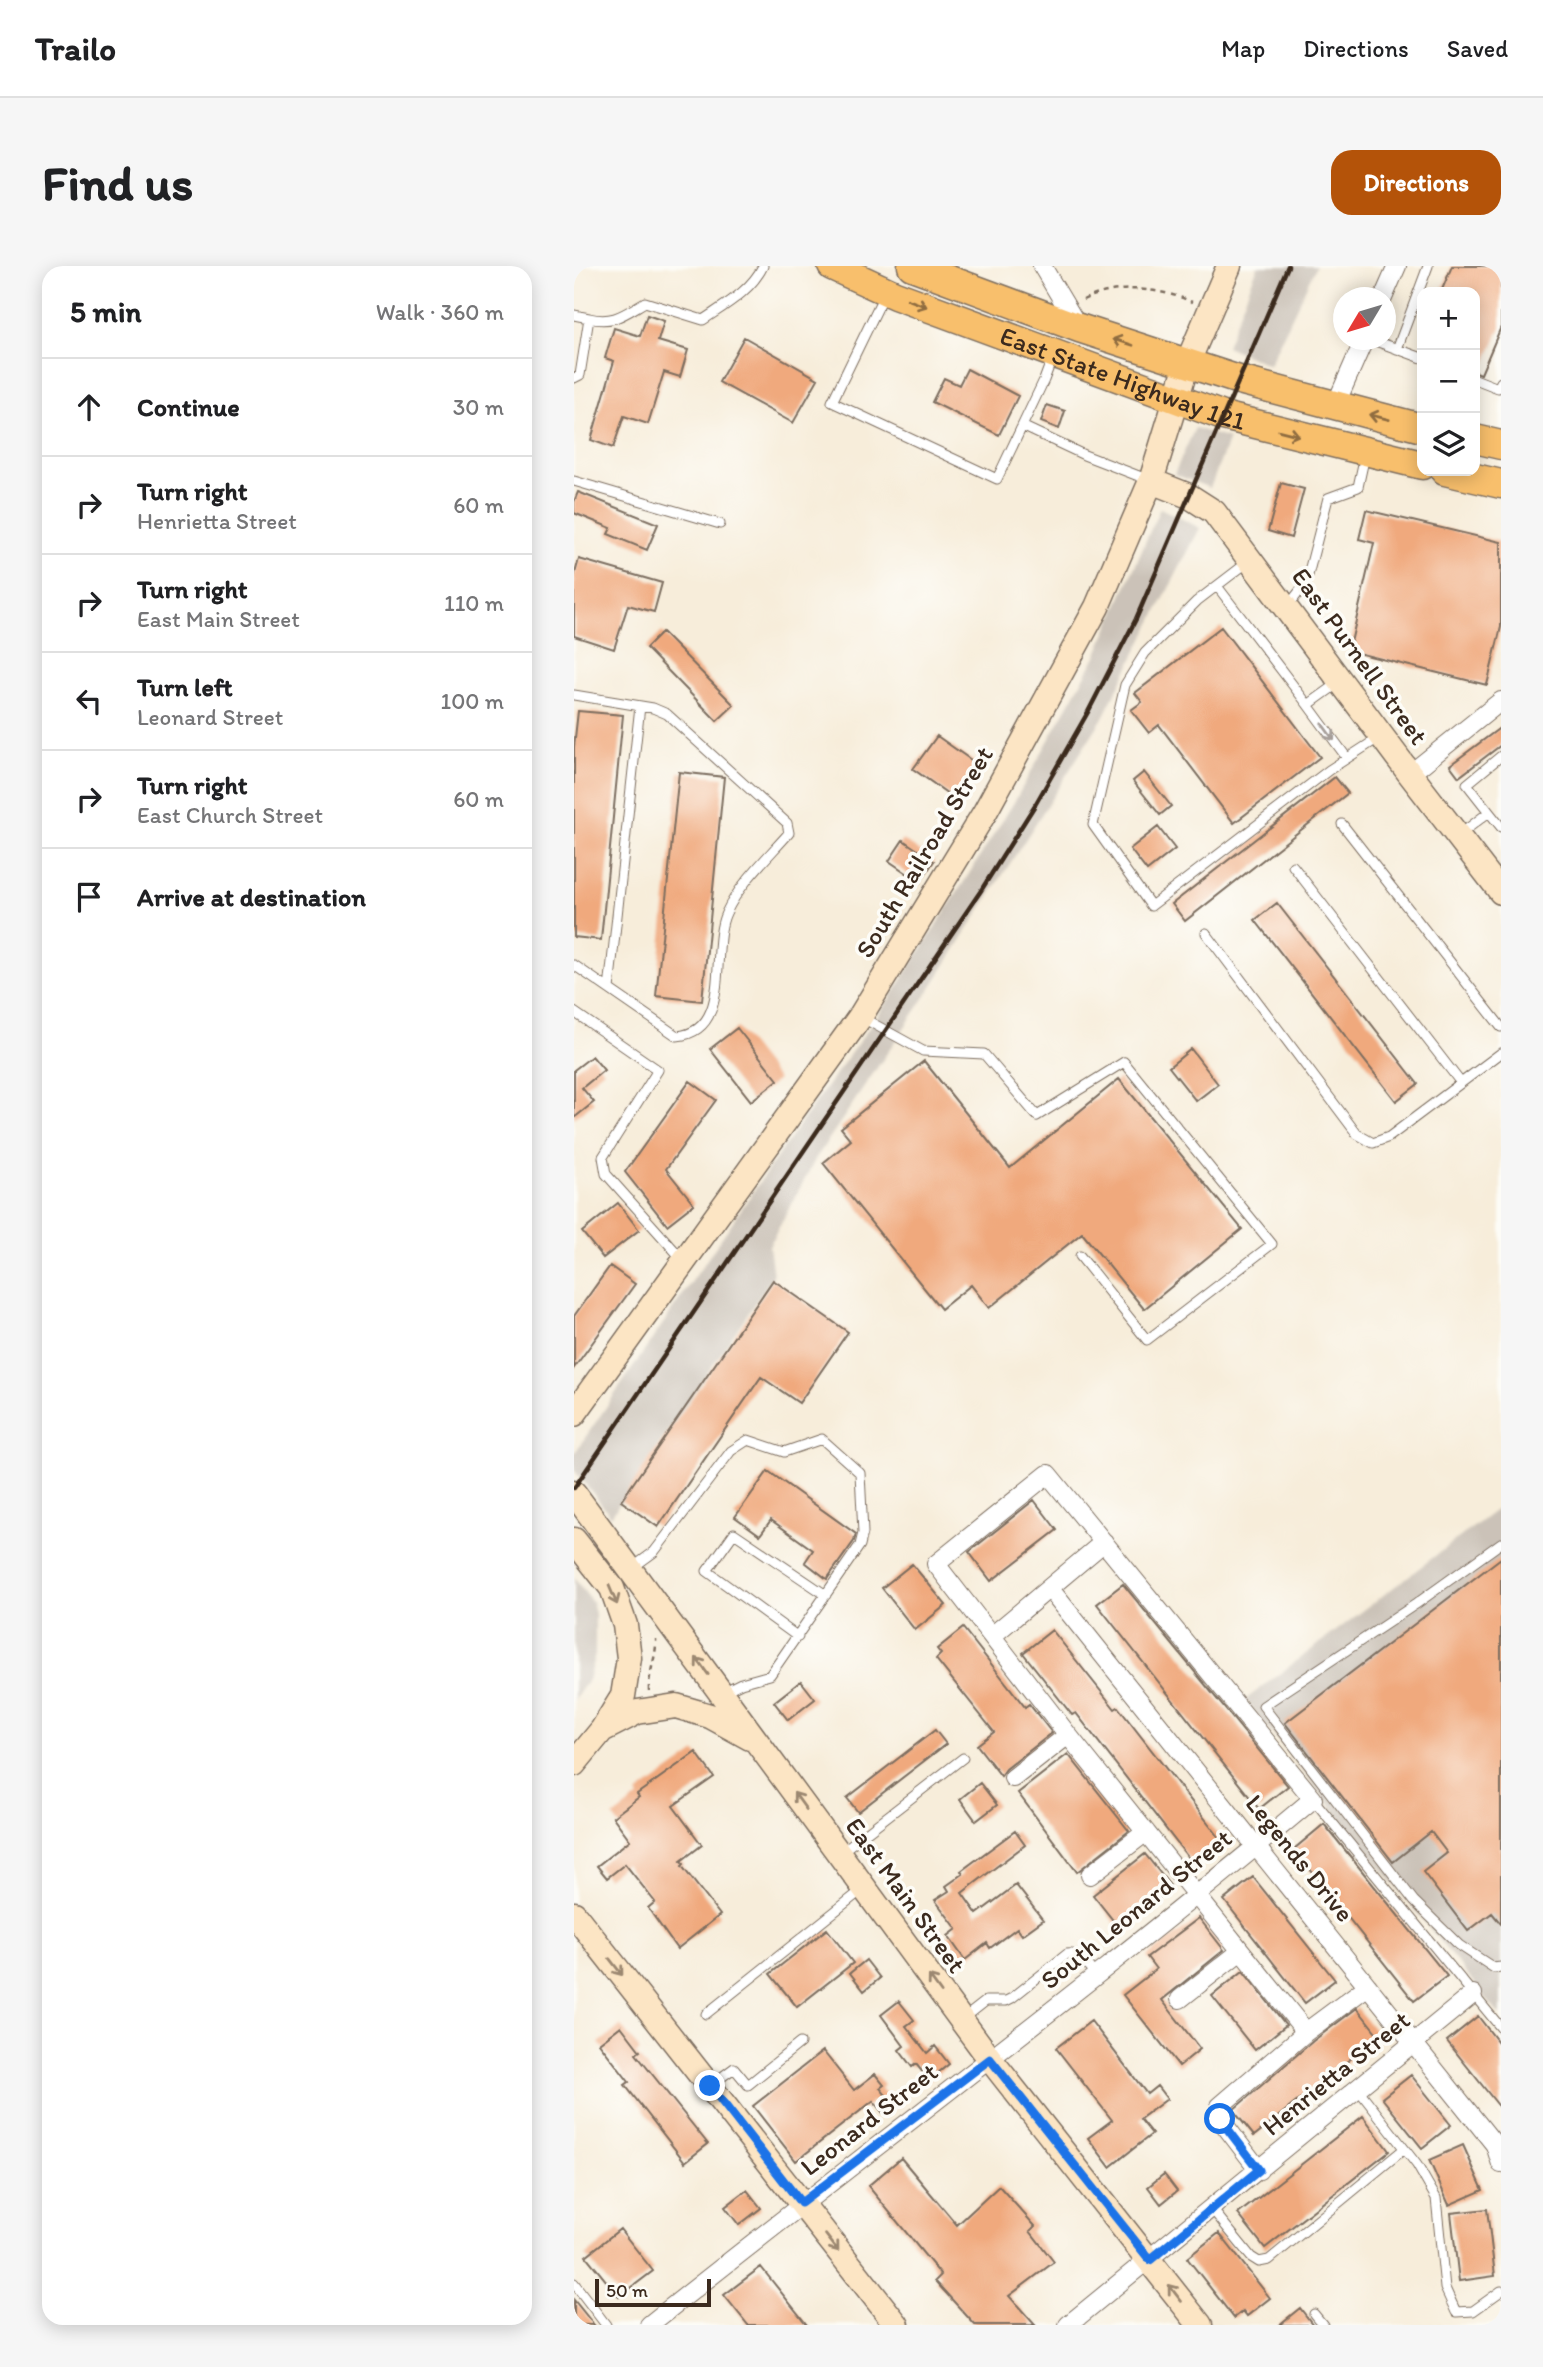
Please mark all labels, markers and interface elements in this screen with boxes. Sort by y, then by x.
text: Trailo [35,29,116,68]
text: Map [1221,34,1265,63]
text: Directions [1303,34,1409,63]
text: Saved [1447,34,1508,63]
button: Directions [1331,150,1501,215]
text: Find us [42,153,193,212]
north arrow [1333,287,1396,350]
map controls [1417,287,1480,476]
button: + [1417,287,1480,350]
text: 5 min [70,293,141,330]
text: Walk · 360 m [376,298,504,326]
one-way arrow [906,298,928,310]
street label: East State Highway 121 [996,319,1249,437]
one-way arrow [1112,335,1134,347]
button: − [1417,350,1480,413]
icon: ahead [70,388,108,426]
text: Continue [137,391,240,423]
text: 30 m [453,393,504,421]
one-way arrow [1368,410,1390,423]
button: layers [1417,413,1480,476]
one-way arrow [1277,427,1300,440]
text: Turn right [137,475,248,507]
icon: right [70,486,108,524]
text: 60 m [453,491,504,519]
text: Henrietta Street [137,507,297,535]
street label: East Purnell Street [1285,561,1435,751]
text: Turn right [137,573,248,605]
icon: right [70,584,108,622]
text: 110 m [444,589,504,617]
text: East Main Street [137,605,300,633]
text: Turn left [137,671,233,703]
icon: left [70,682,108,720]
text: 100 m [440,687,504,715]
text: Leonard Street [137,703,283,731]
one-way arrow [1320,722,1335,740]
street label: South Railroad Street [848,740,1000,963]
text: Turn right [137,769,248,801]
icon: right [70,780,108,818]
text: 60 m [453,785,504,813]
text: East Church Street [137,801,323,829]
icon: arrive [70,878,108,916]
text: Arrive at destination [137,881,366,913]
one-way arrow [607,1584,620,1605]
one-way arrow [695,1657,709,1676]
street label: Legends Drive [1239,1788,1361,1928]
one-way arrow [793,1792,807,1811]
street label: East Main Street [839,1811,973,1979]
street label: South Leonard Street [1034,1822,1238,1996]
one-way arrow [609,1958,624,1976]
one-way arrow [928,1975,942,1994]
street label: Henrietta Street [1256,2004,1417,2142]
street label: Leonard Street [794,2055,944,2183]
route end [694,2070,725,2101]
route start [1204,2103,1235,2134]
one-way arrow [825,2233,840,2251]
scale bar [595,2276,710,2308]
text: 50 m [606,2279,648,2302]
one-way arrow [1167,2284,1182,2302]

